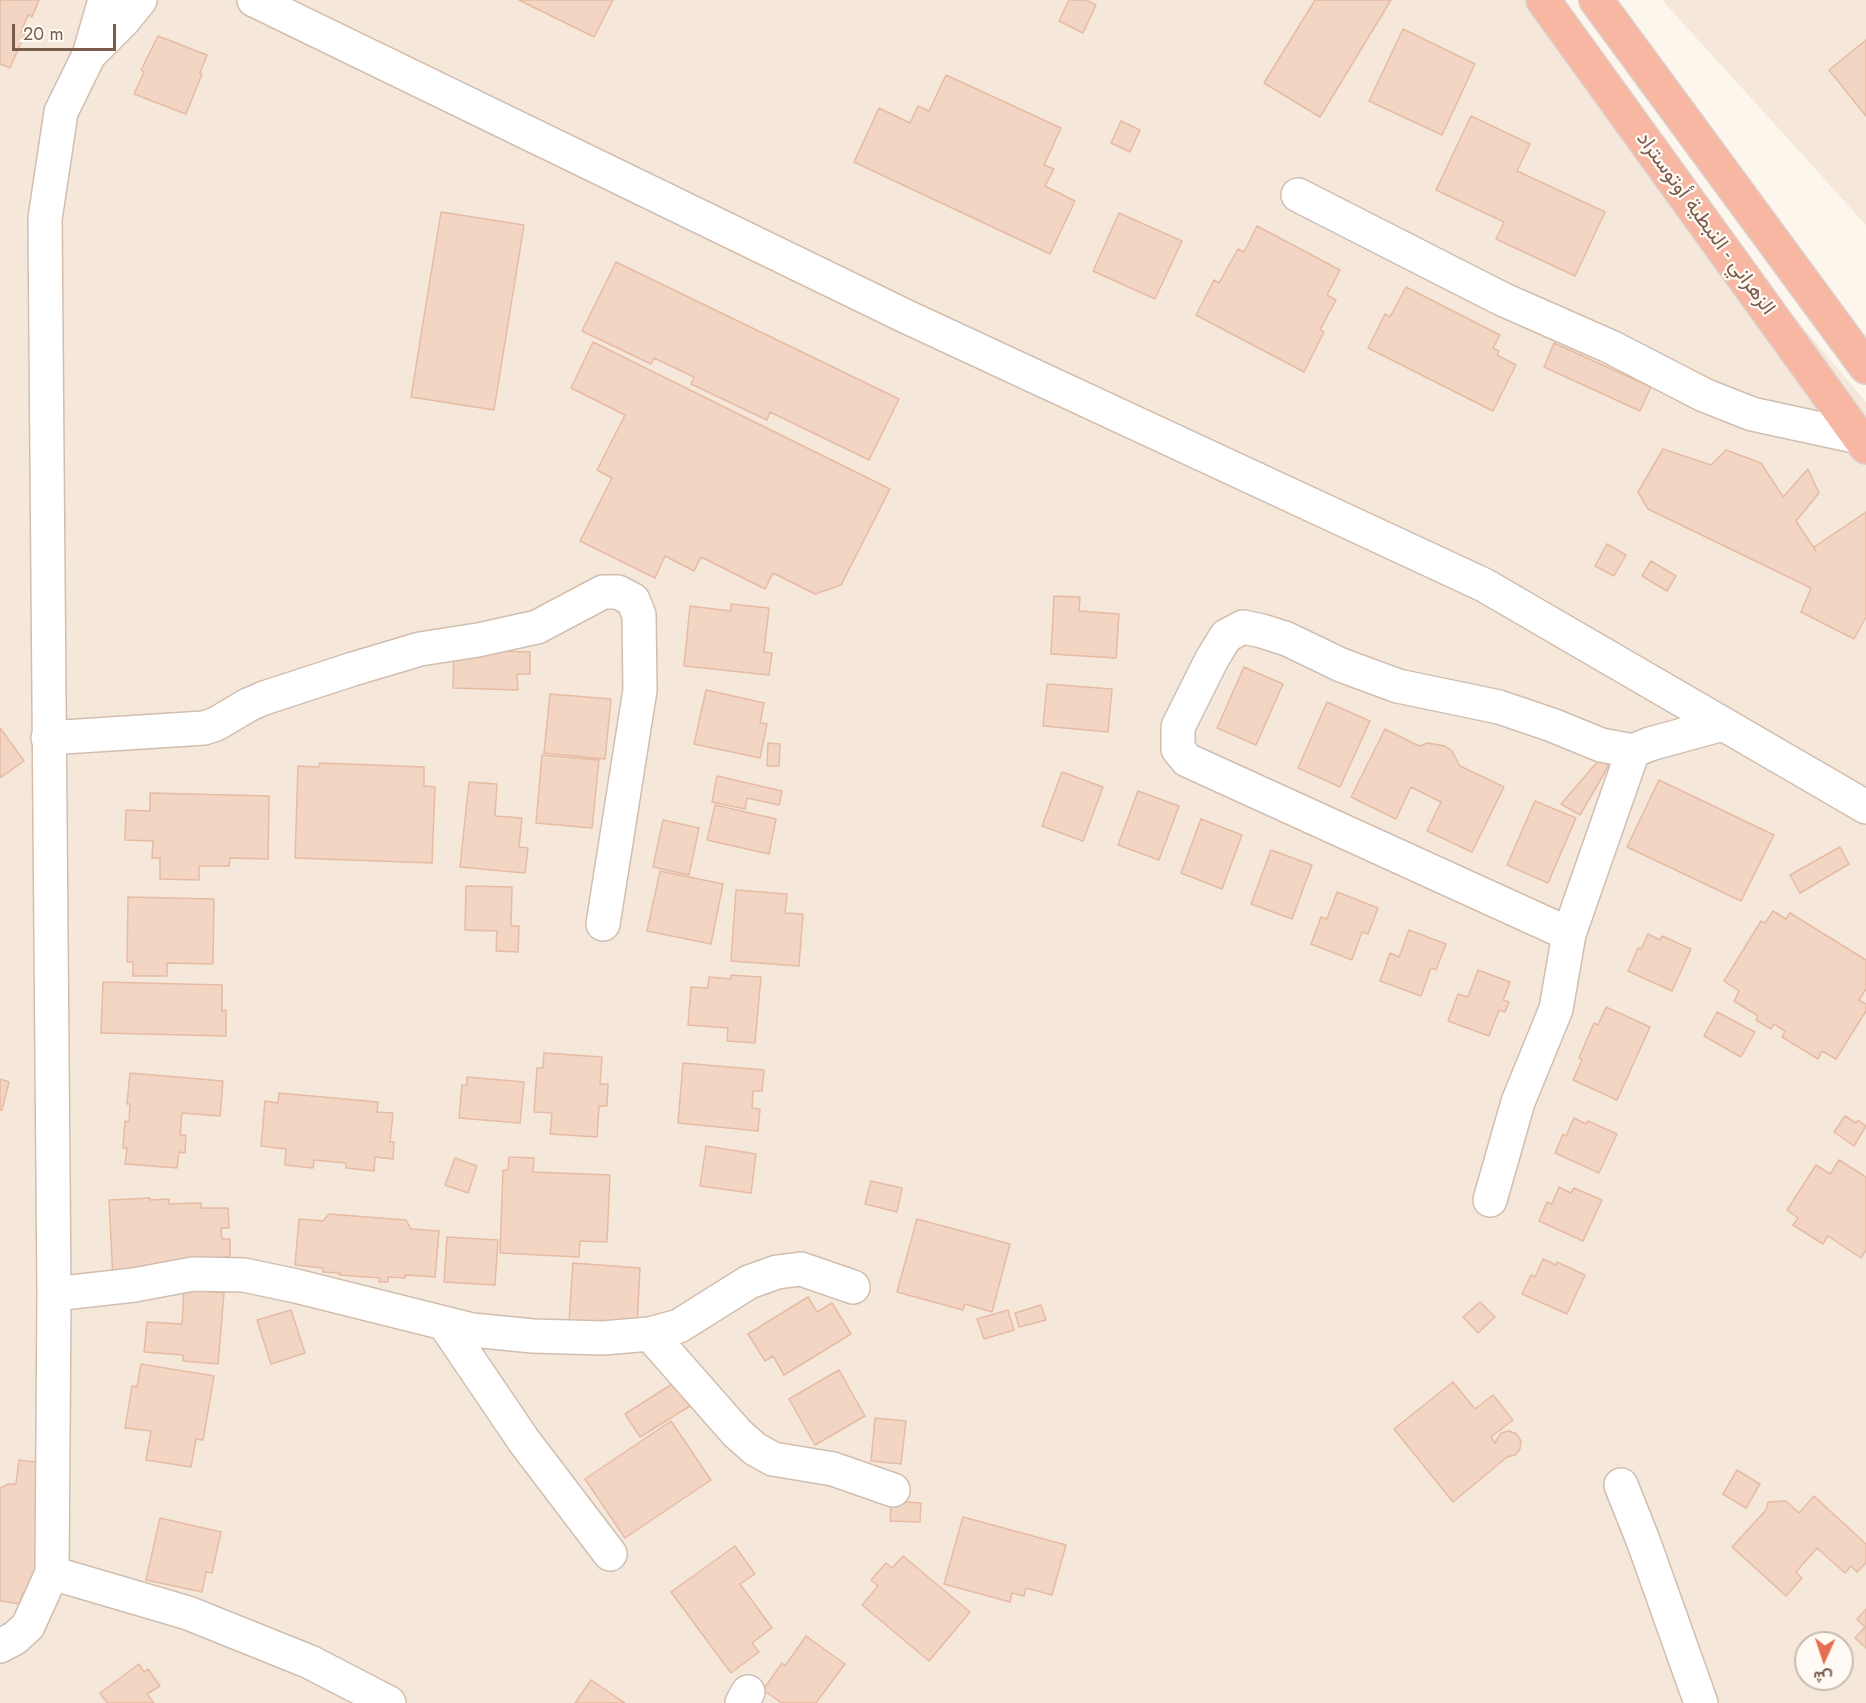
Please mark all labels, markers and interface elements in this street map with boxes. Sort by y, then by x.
scale bar [15,12,118,50]
text: 20 m [23,21,63,47]
street label: الزهراني - النبطية أوتوستراد [1630,128,1780,320]
north arrow [1794,1631,1854,1691]
text: ش [1813,1665,1833,1689]

